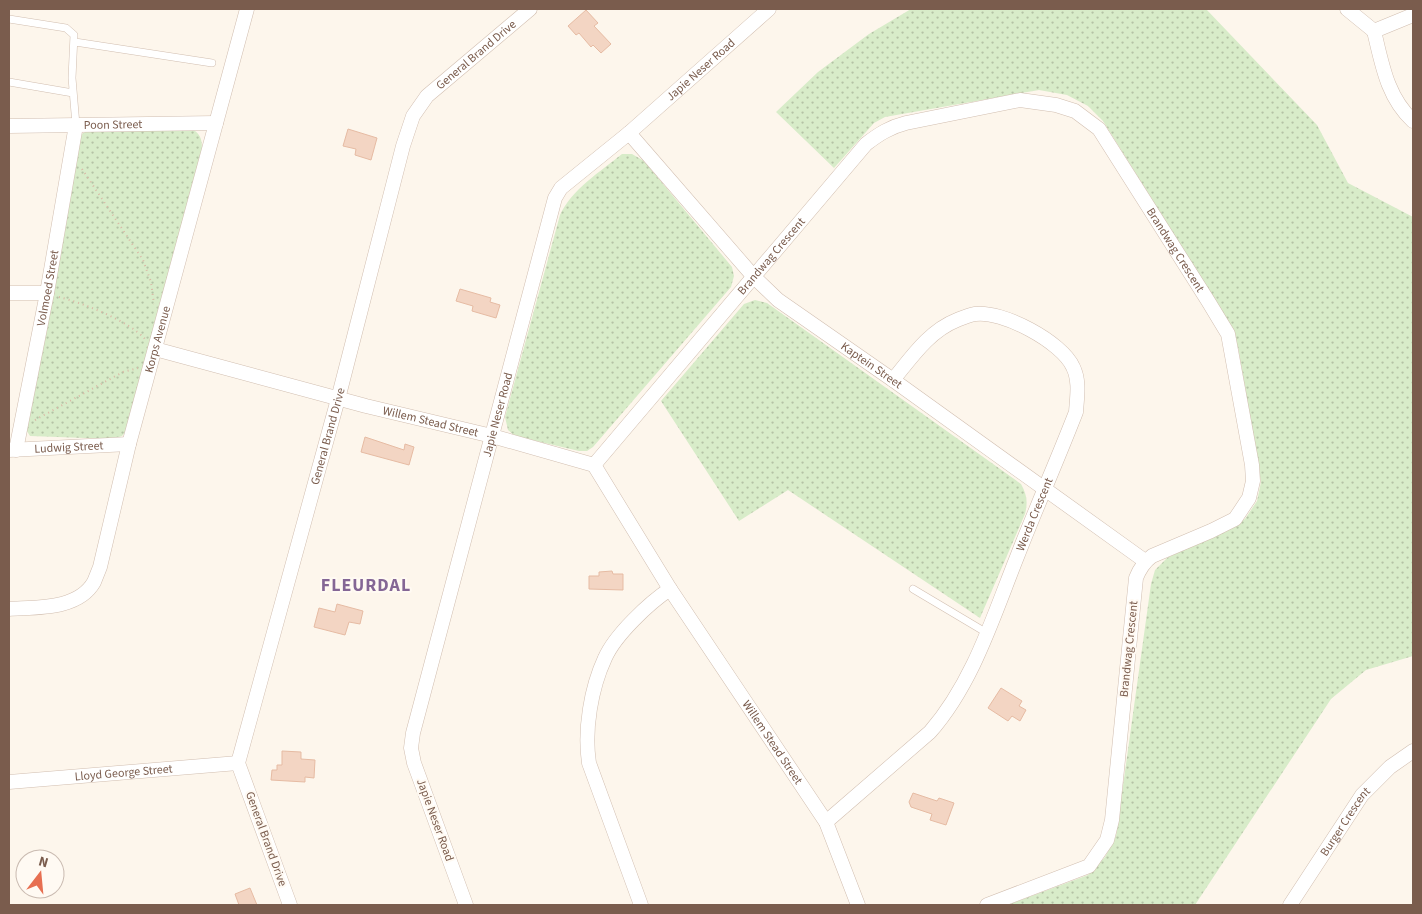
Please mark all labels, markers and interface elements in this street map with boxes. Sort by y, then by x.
street label: General Brand Drive [432,16,520,93]
street label: Japie Neser Road [662,34,739,105]
street label: Poon Street [84,116,142,133]
street label: Brandwag Crescent [1142,204,1209,295]
street label: Brandwag Crescent [733,213,809,298]
street label: Volmoed Street [32,249,63,328]
street label: Korps Avenue [140,304,175,375]
street label: Kaptein Street [837,338,906,393]
street label: Japie Neser Road [478,371,517,459]
street label: General Brand Drive [306,386,349,487]
street label: Willem Stead Street [381,402,480,441]
street label: Ludwig Street [34,437,104,457]
street label: Werda Crescent [1012,475,1057,554]
district label: FLEURDAL [321,573,411,598]
street label: Brandwag Crescent [1115,600,1143,698]
street label: Willem Stead Street [738,697,807,788]
street label: Lloyd George Street [74,760,173,785]
street label: Japie Neser Road [412,776,458,864]
street label: Burger Crescent [1316,783,1374,859]
street label: General Brand Drive [241,789,291,889]
north arrow [15,849,65,899]
text: N [36,852,51,873]

